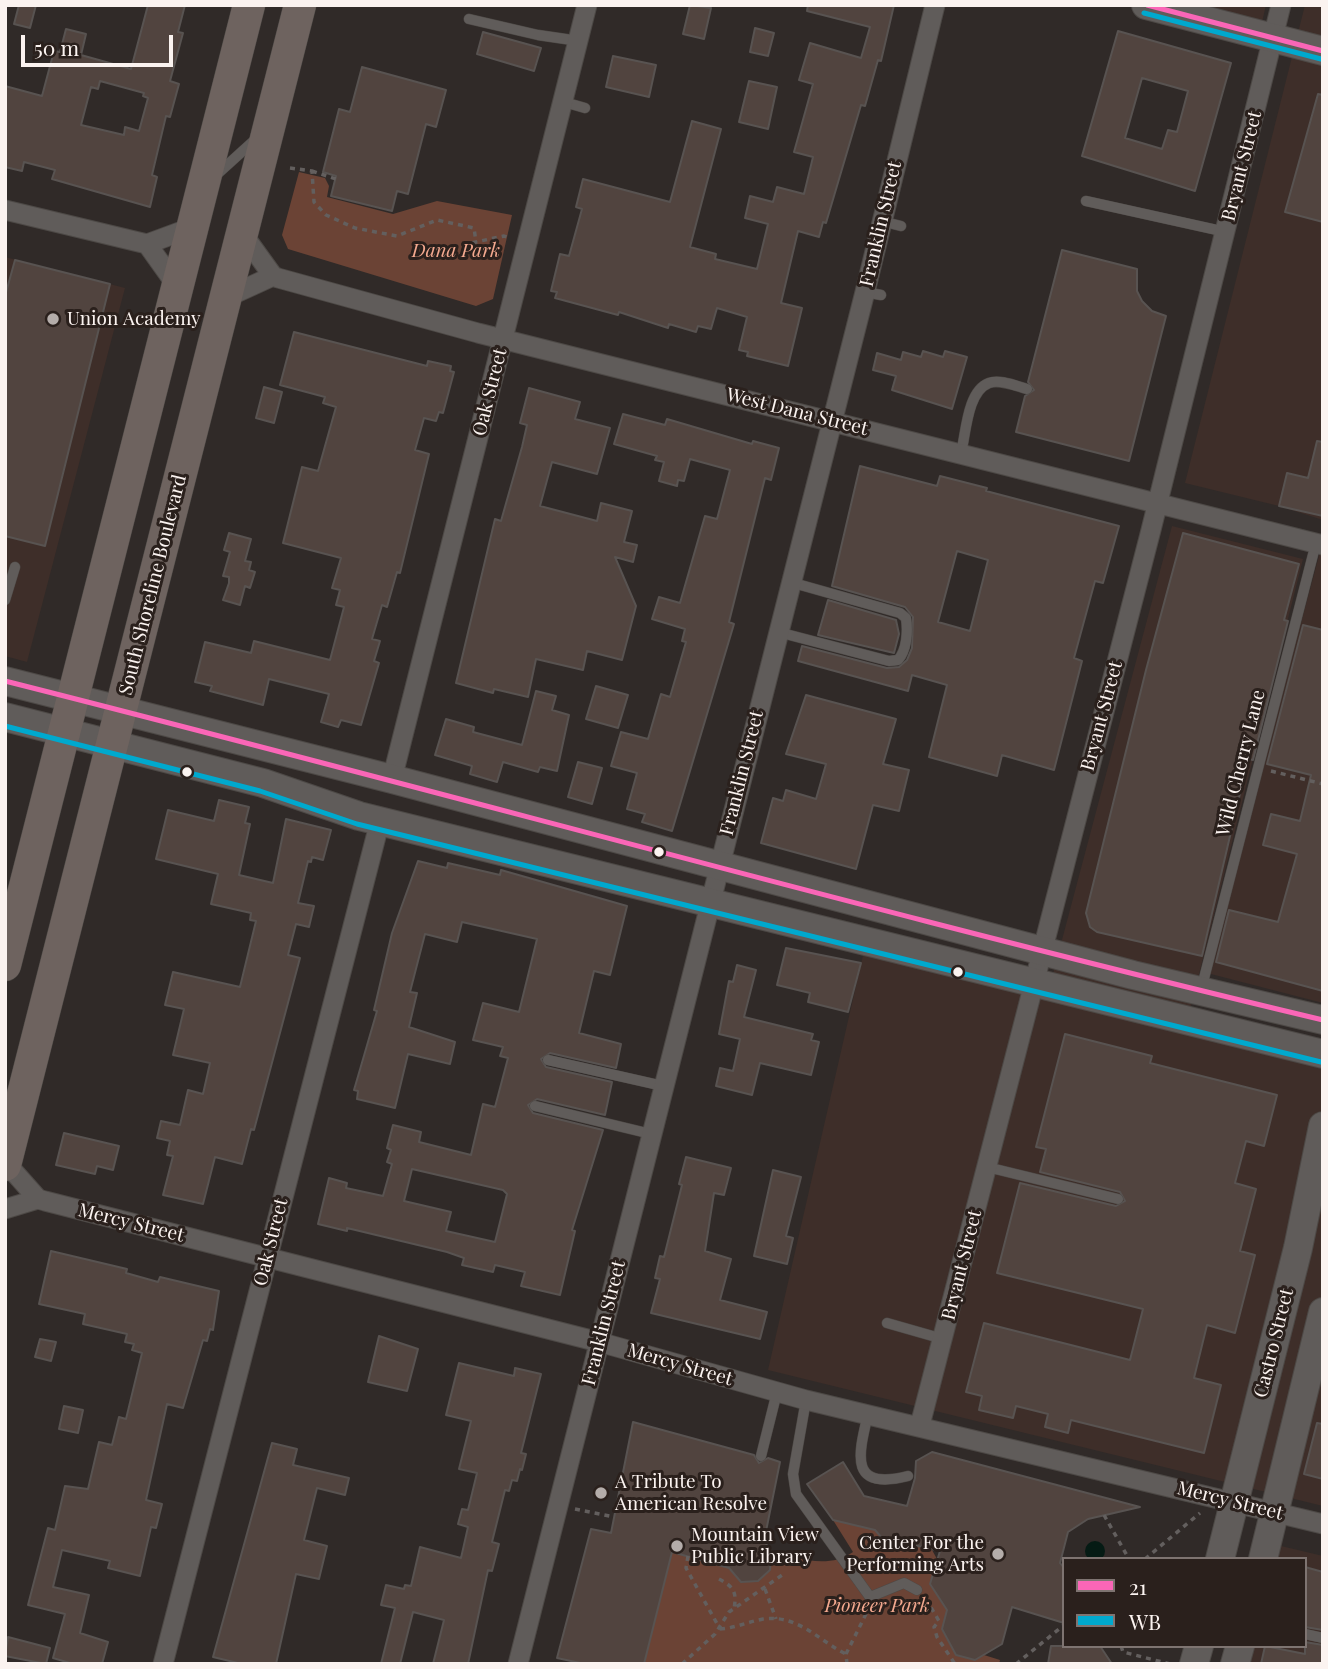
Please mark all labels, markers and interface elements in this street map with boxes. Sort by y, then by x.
scale bar [24,21,177,65]
text: 50 m [34,33,79,61]
street label: Bryant Street [1217,108,1267,224]
street label: Franklin Street [855,159,907,289]
park label: Dana Park [412,240,500,262]
place label: Union Academy [67,308,201,330]
marker: Union Academy [45,311,61,327]
street label: Oak Street [468,346,512,438]
street label: West Dana Street [724,383,870,441]
street label: South Shoreline Boulevard [115,472,191,698]
street label: Bryant Street [1076,659,1128,773]
street label: Wild Cherry Lane [1212,687,1270,839]
street label: Franklin Street [715,708,769,838]
unlabelled marker [180,765,194,779]
unlabelled marker [652,845,666,859]
unlabelled marker [951,965,965,979]
street label: Oak Street [249,1196,293,1288]
street label: Mercy Street [76,1199,186,1247]
street label: Bryant Street [937,1207,987,1323]
street label: Franklin Street [577,1258,631,1388]
street label: Castro Street [1249,1286,1299,1400]
street label: Mercy Street [625,1339,735,1391]
place label: A Tribute To American Resolve [615,1471,767,1515]
street label: Mercy Street [1175,1477,1285,1525]
marker: A Tribute To American Resolve [593,1485,609,1501]
place label: Mountain View Public Library [691,1524,819,1568]
place label: Center For the Performing Arts [846,1532,984,1576]
marker: Mountain View Public Library [669,1538,685,1554]
marker: Center For the Performing Arts [990,1546,1006,1562]
legend [1062,1557,1307,1648]
text: 21 [1129,1572,1147,1600]
park label: Pioneer Park [824,1595,930,1617]
text: WB [1129,1607,1161,1635]

